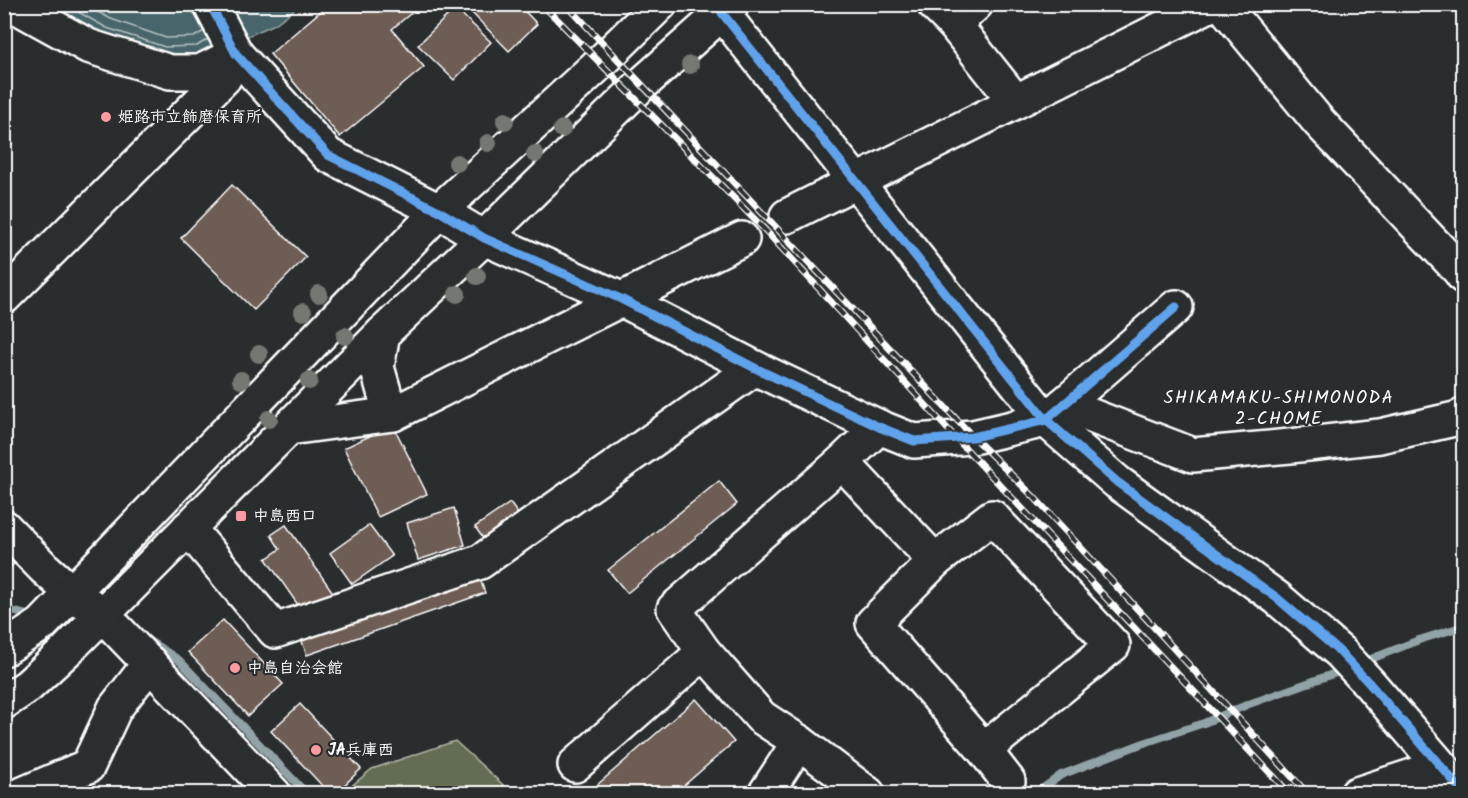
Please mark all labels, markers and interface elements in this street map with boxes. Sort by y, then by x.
place label: 姫路市立飾磨保育所 [118,105,262,130]
marker: 姫路市立飾磨保育所 [99,110,113,124]
district label: SHIKAMAKU-SHIMONODA 2-CHOME [1164,384,1394,434]
place label: 中島西口 [253,504,317,529]
marker: 中島西口 [234,509,248,523]
place label: 中島自治会館 [247,656,343,681]
marker: 中島自治会館 [228,661,242,675]
place label: JA兵庫西 [328,738,394,763]
marker: JA兵庫西 [309,743,323,757]

